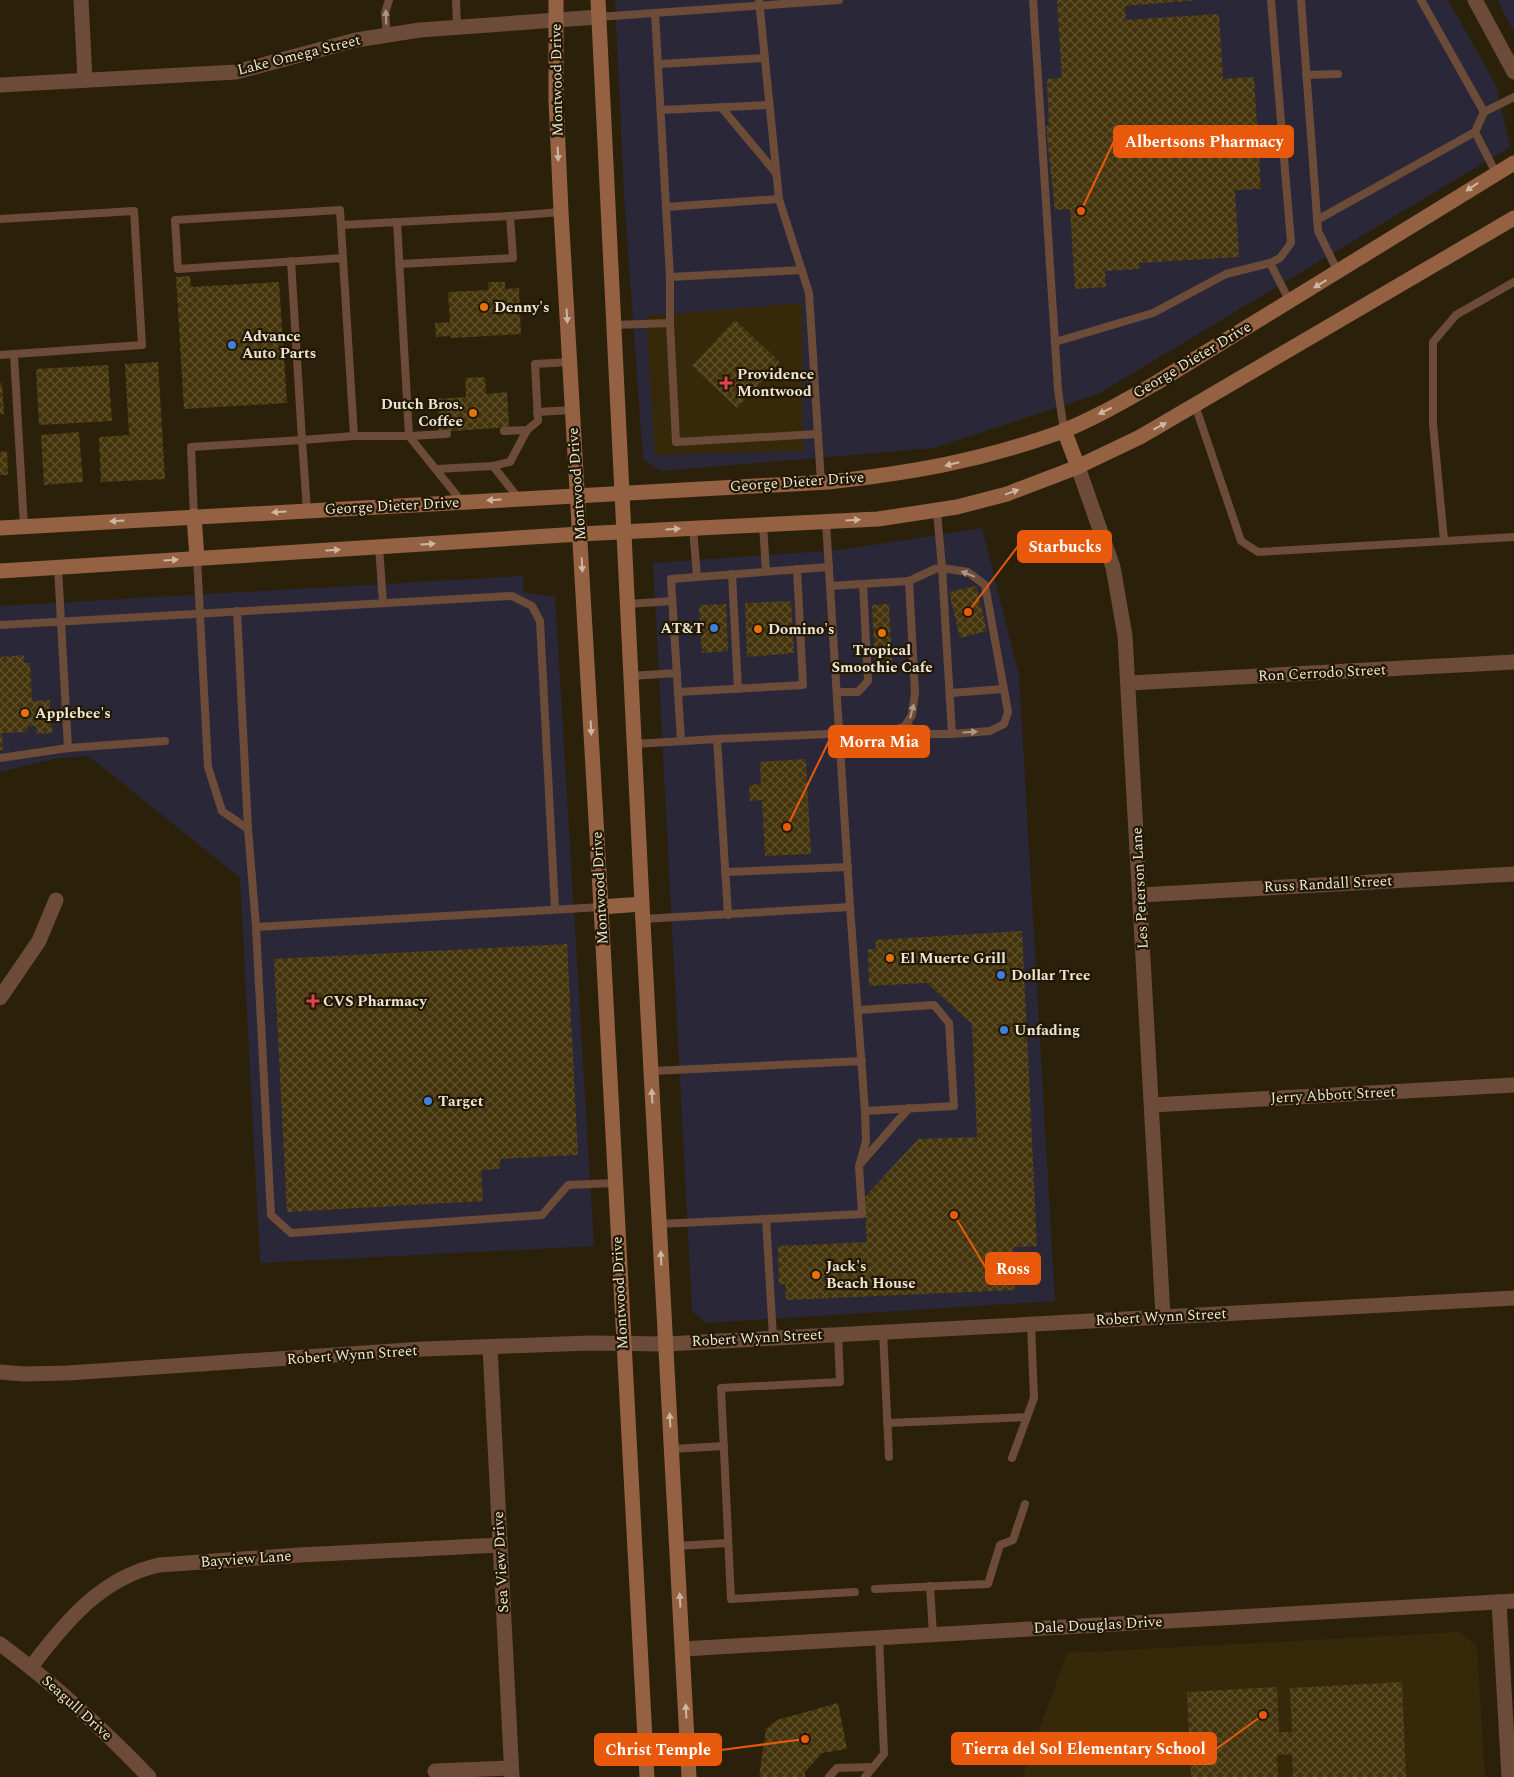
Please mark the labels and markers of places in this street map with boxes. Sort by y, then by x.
callout: Albertsons Pharmacy [1114,126,1293,157]
place label: Denny's [494,296,550,319]
marker: Denny's [478,301,490,313]
place label: Advance Auto Parts [242,325,316,365]
marker: Advance Auto Parts [226,339,238,351]
place label: Providence Montwood [737,363,814,403]
marker: Providence Montwood [719,376,733,390]
place label: Dutch Bros. Coffee [381,393,463,433]
marker: Dutch Bros. Coffee [467,407,479,419]
callout: Starbucks [1018,531,1111,562]
place label: AT&T [660,617,704,640]
place label: Domino's [768,618,835,641]
marker: AT&T [708,622,720,634]
marker: Domino's [752,623,764,635]
marker: Tropical Smoothie Cafe [876,627,888,639]
place label: Tropical Smoothie Cafe [831,639,933,679]
place label: Applebee's [35,702,111,725]
marker: Applebee's [19,707,31,719]
callout: Morra Mia [829,726,929,757]
place label: El Muerte Grill [900,947,1006,970]
marker: El Muerte Grill [884,952,896,964]
place label: Dollar Tree [1011,964,1091,987]
marker: Dollar Tree [995,969,1007,981]
place label: CVS Pharmacy [323,990,427,1013]
marker: CVS Pharmacy [307,995,319,1007]
place label: Unfading [1014,1019,1080,1042]
marker: Unfading [998,1024,1010,1036]
place label: Target [438,1090,484,1113]
marker: Target [422,1095,434,1107]
callout: Ross [986,1253,1040,1284]
place label: Jack's Beach House [826,1255,916,1295]
marker: Jack's Beach House [810,1269,822,1281]
callout: Tierra del Sol Elementary School [952,1733,1216,1764]
callout: Christ Temple [595,1734,721,1765]

